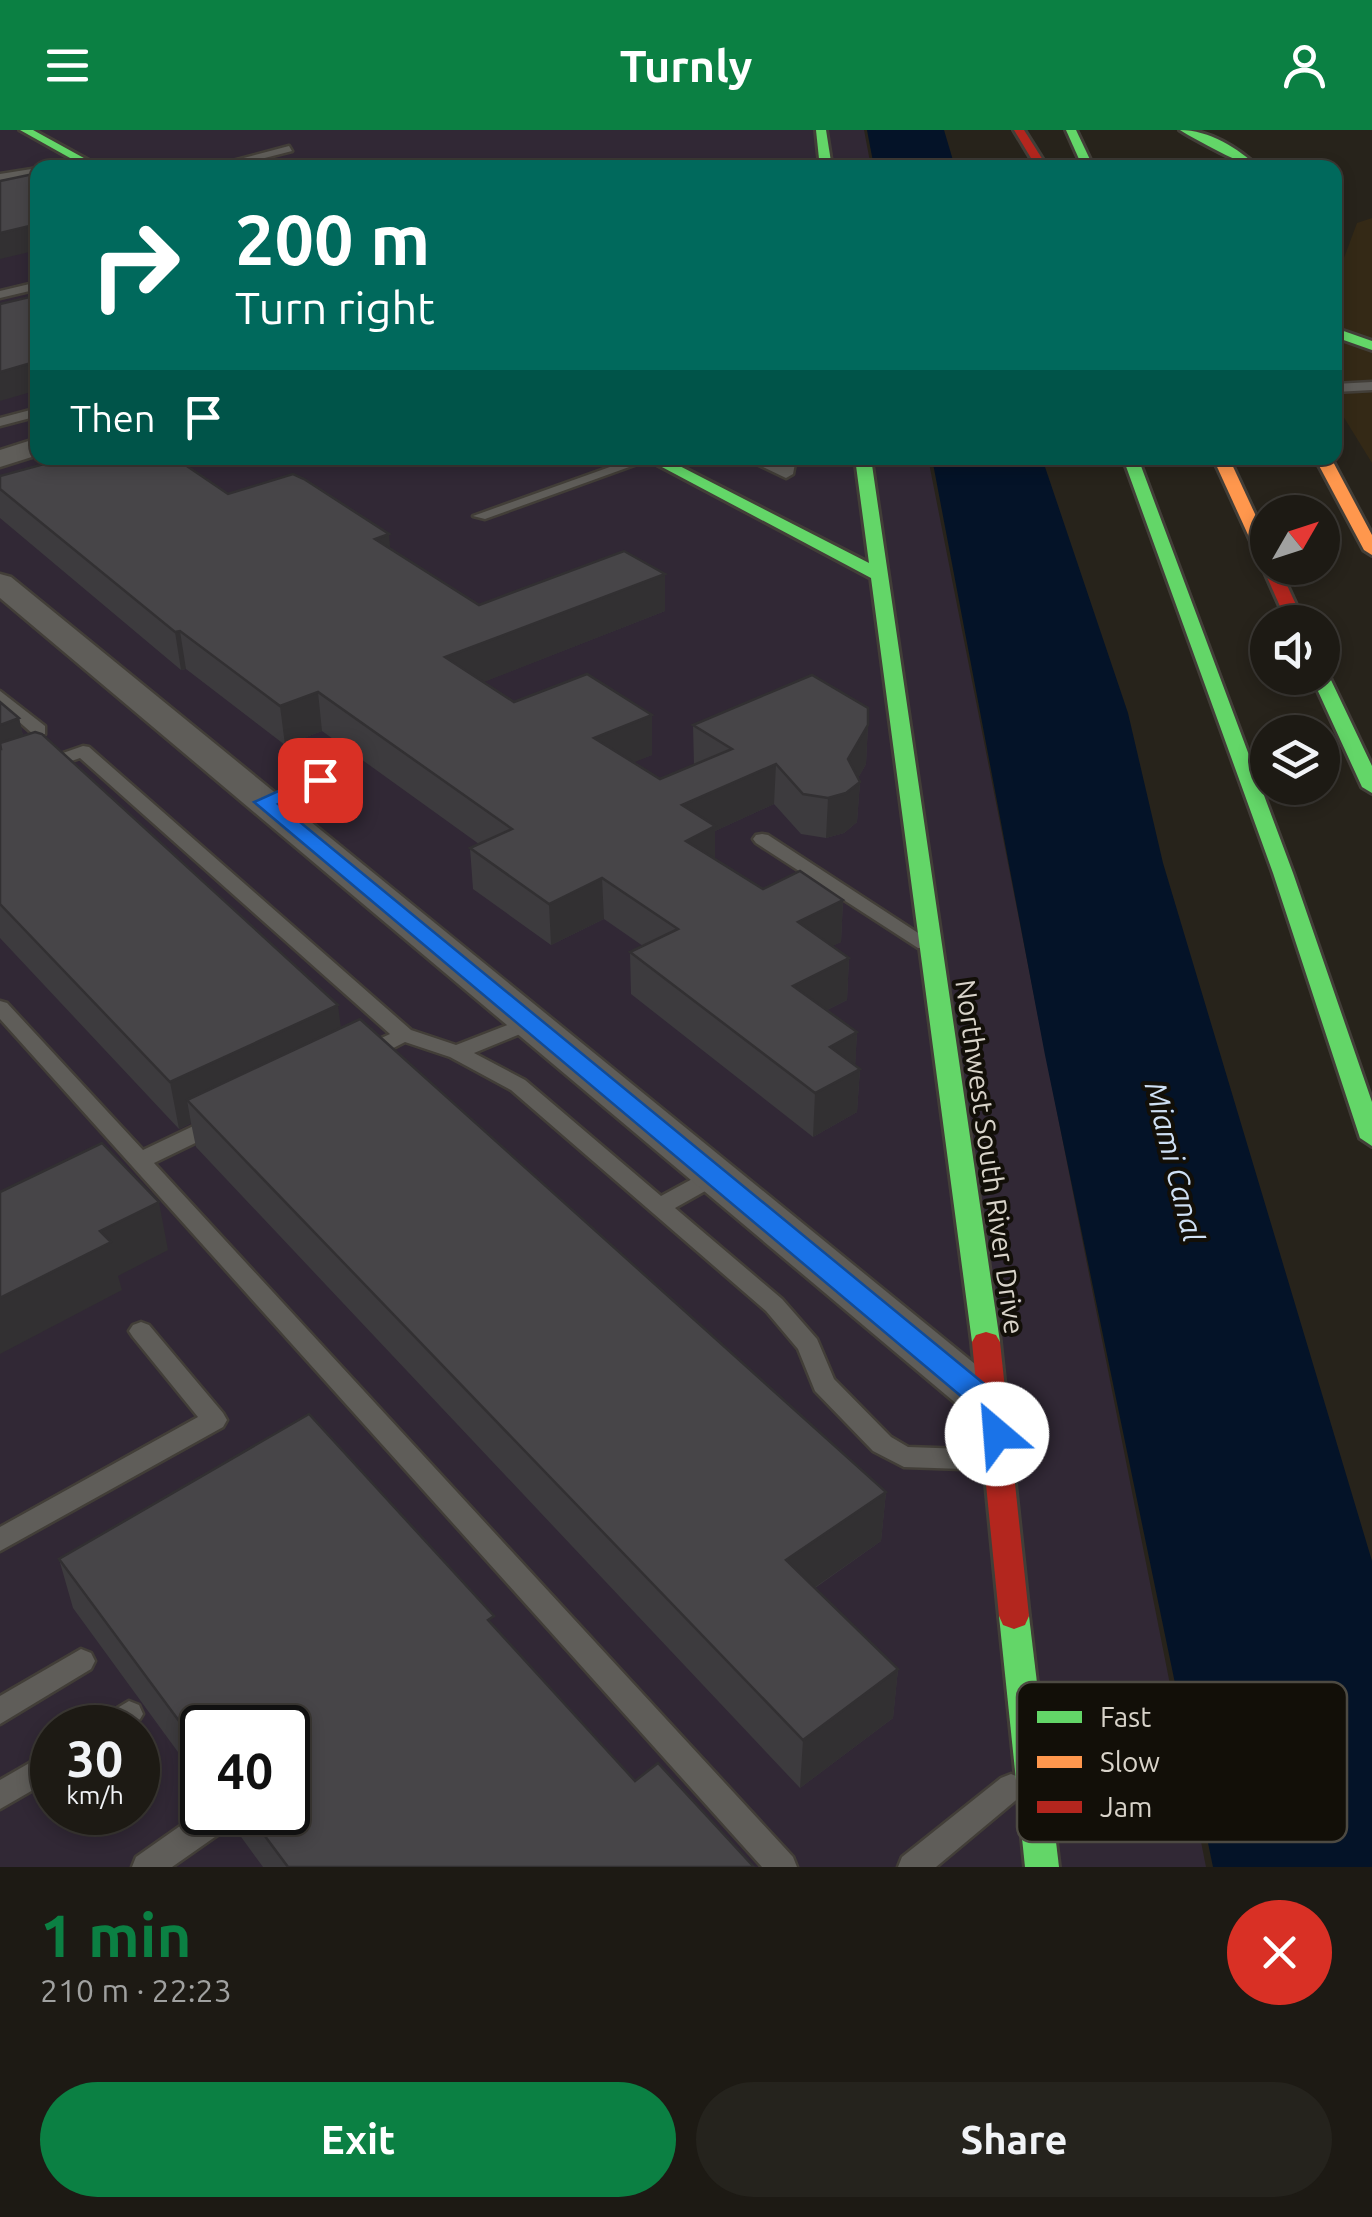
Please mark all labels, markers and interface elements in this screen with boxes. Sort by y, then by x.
icon: menu [40,38,95,93]
icon: person [1277,38,1332,93]
text: Turnly [620,40,752,91]
icon: right [70,200,200,330]
text: 200 m [235,200,430,278]
text: Turn right [235,282,435,333]
icon: arrive [176,390,231,445]
text: Then [70,397,156,439]
north arrow [1250,495,1340,585]
map controls [1250,495,1340,805]
button: sound [1250,605,1340,695]
button: layers [1250,715,1340,805]
pin [278,738,363,823]
icon: arrive [293,753,348,808]
street label: Northwest South River Drive [950,978,1031,1336]
water label: Miami Canal [1139,1078,1211,1246]
position arrow [945,1382,1049,1486]
legend [1017,1682,1347,1842]
text: Fast [1100,1701,1151,1732]
speed limit sign: 40 [180,1705,310,1835]
text: 30 [67,1730,123,1786]
text: Slow [1100,1746,1160,1777]
text: km/h [66,1781,124,1809]
text: Jam [1100,1791,1152,1822]
button: close [1227,1900,1332,2005]
text: 1 min [40,1901,192,1968]
text: 210 m · 22:23 [40,1972,232,2008]
button: Exit [40,2082,676,2197]
button: Share [696,2082,1332,2197]

